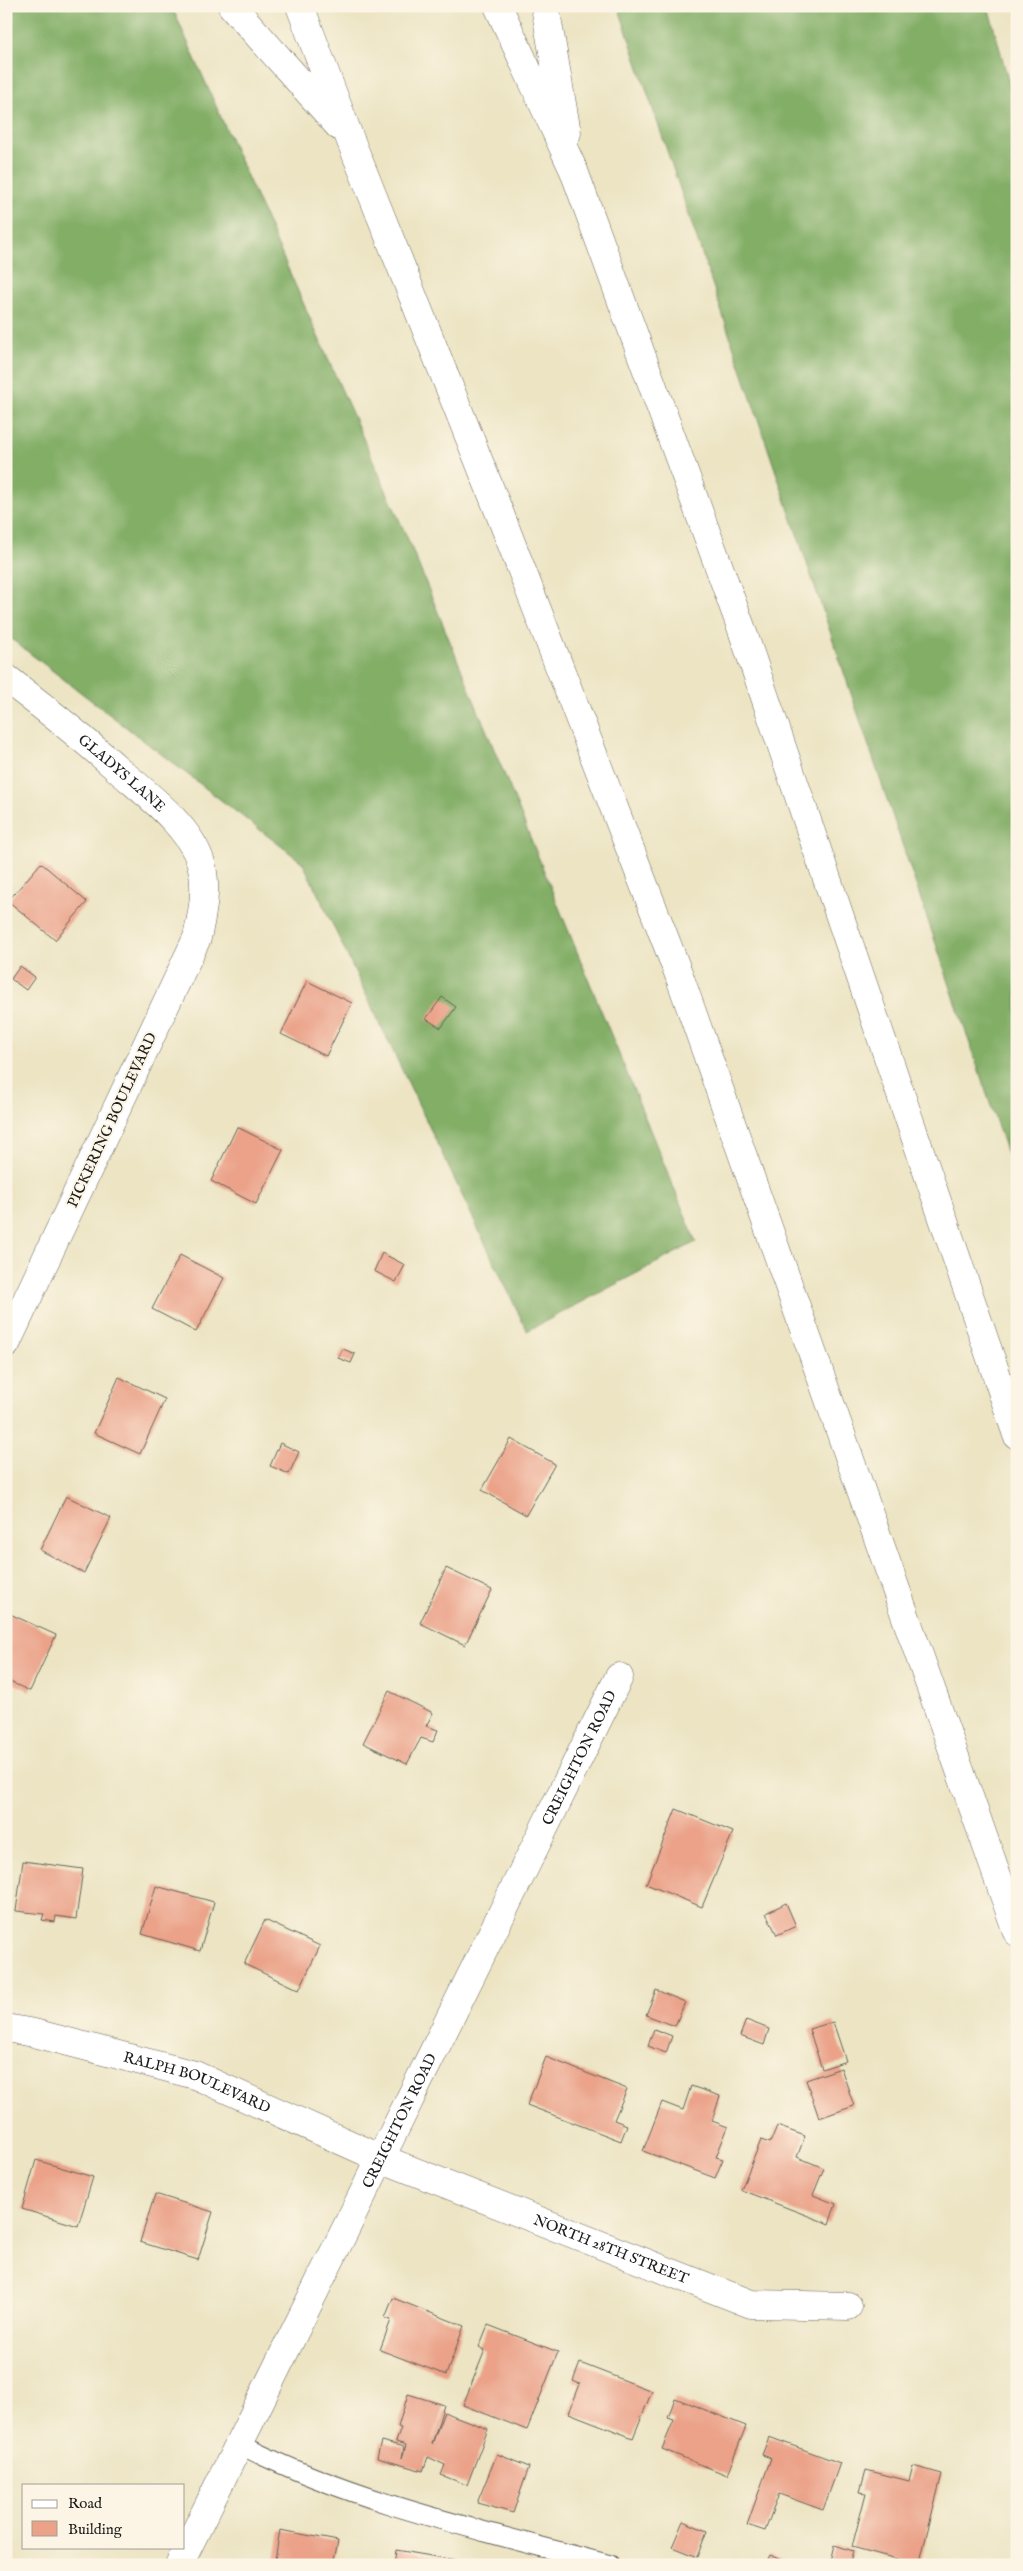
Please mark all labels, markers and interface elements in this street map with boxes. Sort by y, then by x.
street label: GLADYS LANE [74,730,170,816]
street label: PICKERING BOULEVARD [63,1029,161,1211]
street label: CREIGHTON ROAD [538,1687,620,1828]
street label: RALPH BOULEVARD [121,2047,274,2117]
street label: CREIGHTON ROAD [358,2050,441,2191]
street label: NORTH 28TH STREET [531,2210,691,2288]
legend [22,2484,185,2548]
text: Road [68,2494,103,2513]
text: Building [68,2520,123,2539]

